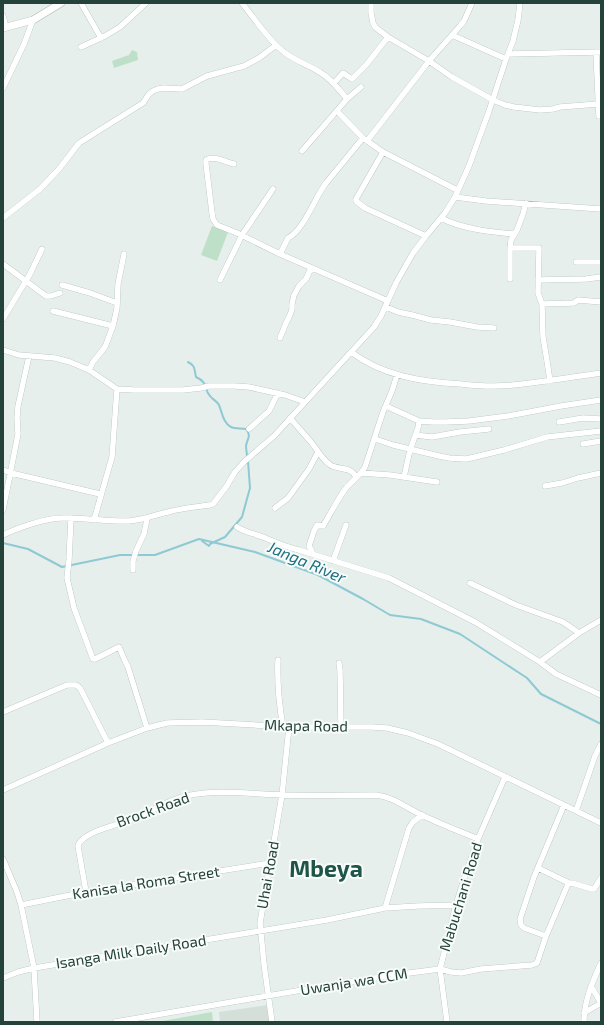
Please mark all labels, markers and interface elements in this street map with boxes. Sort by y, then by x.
water label: Janga River [264,536,350,587]
street label: Mkapa Road [264,715,348,735]
street label: Brock Road [114,788,192,831]
street label: Uhai Road [252,840,282,910]
street label: Mabuchani Road [435,840,485,953]
district label: Mbeya [289,854,363,882]
street label: Kanisa la Roma Street [71,861,221,903]
street label: Isanga Milk Daily Road [54,930,207,972]
street label: Uwanja wa CCM [299,964,409,999]

